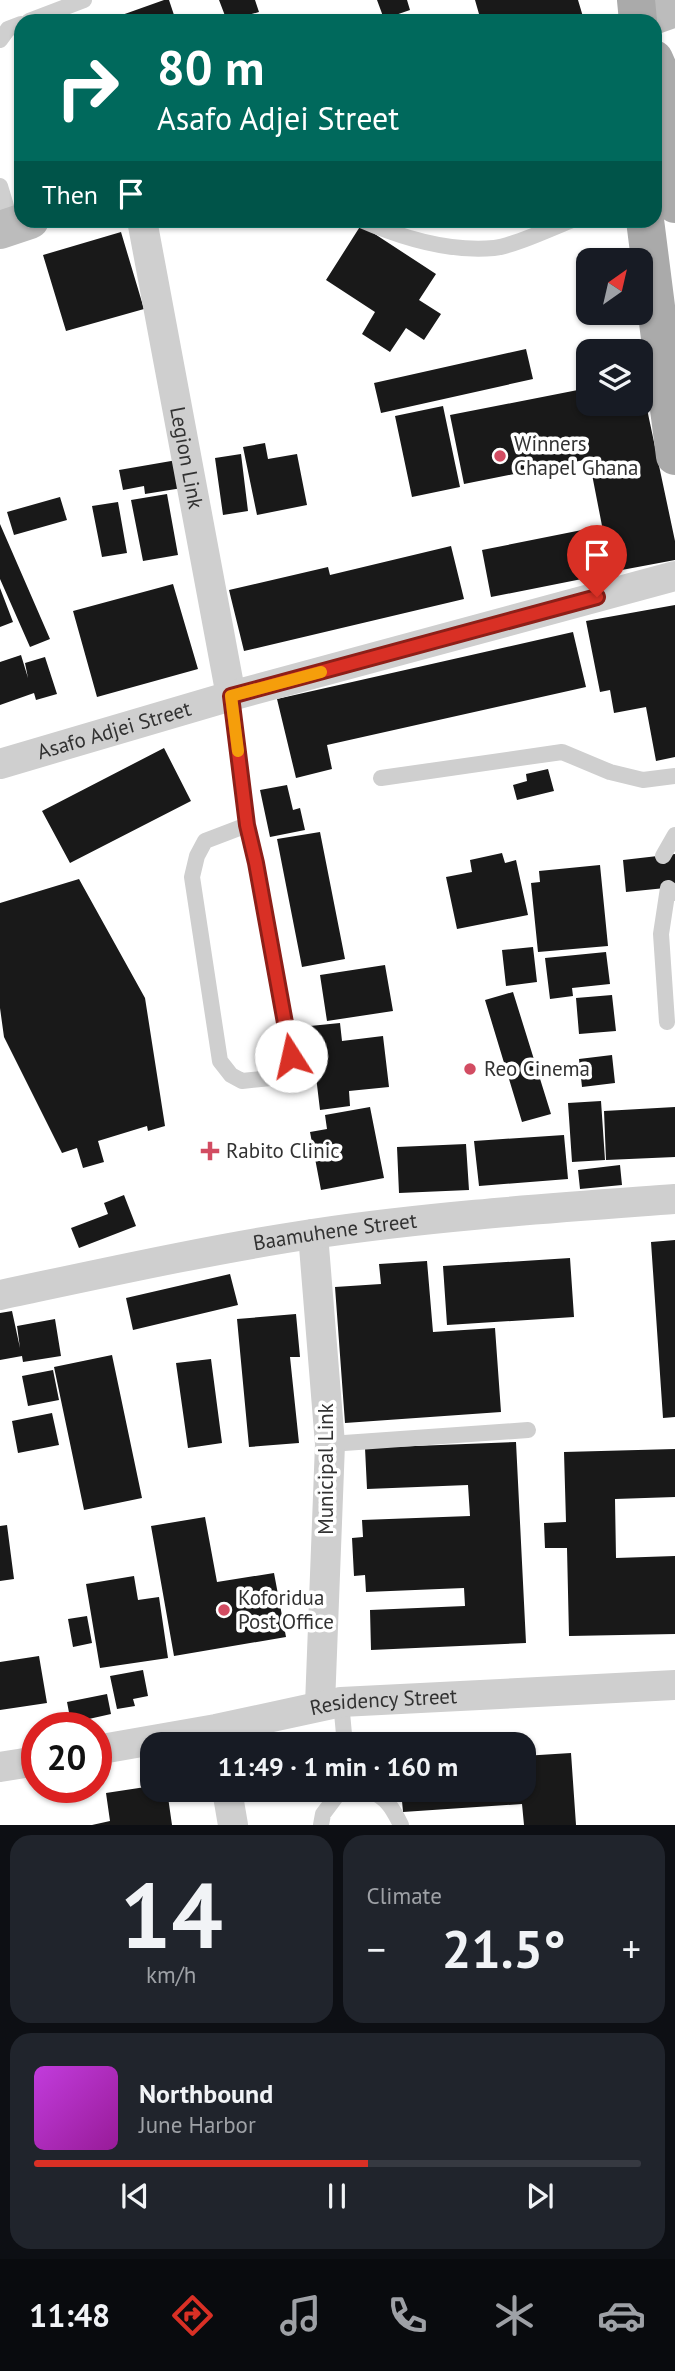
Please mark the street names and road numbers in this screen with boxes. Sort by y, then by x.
street label: Legion Link [164,404,210,511]
street label: Asafo Adjei Street [34,695,194,765]
street label: Baamuhene Street [251,1207,418,1256]
street label: Municipal Link [312,1403,339,1535]
street label: Residency Street [307,1682,458,1721]

